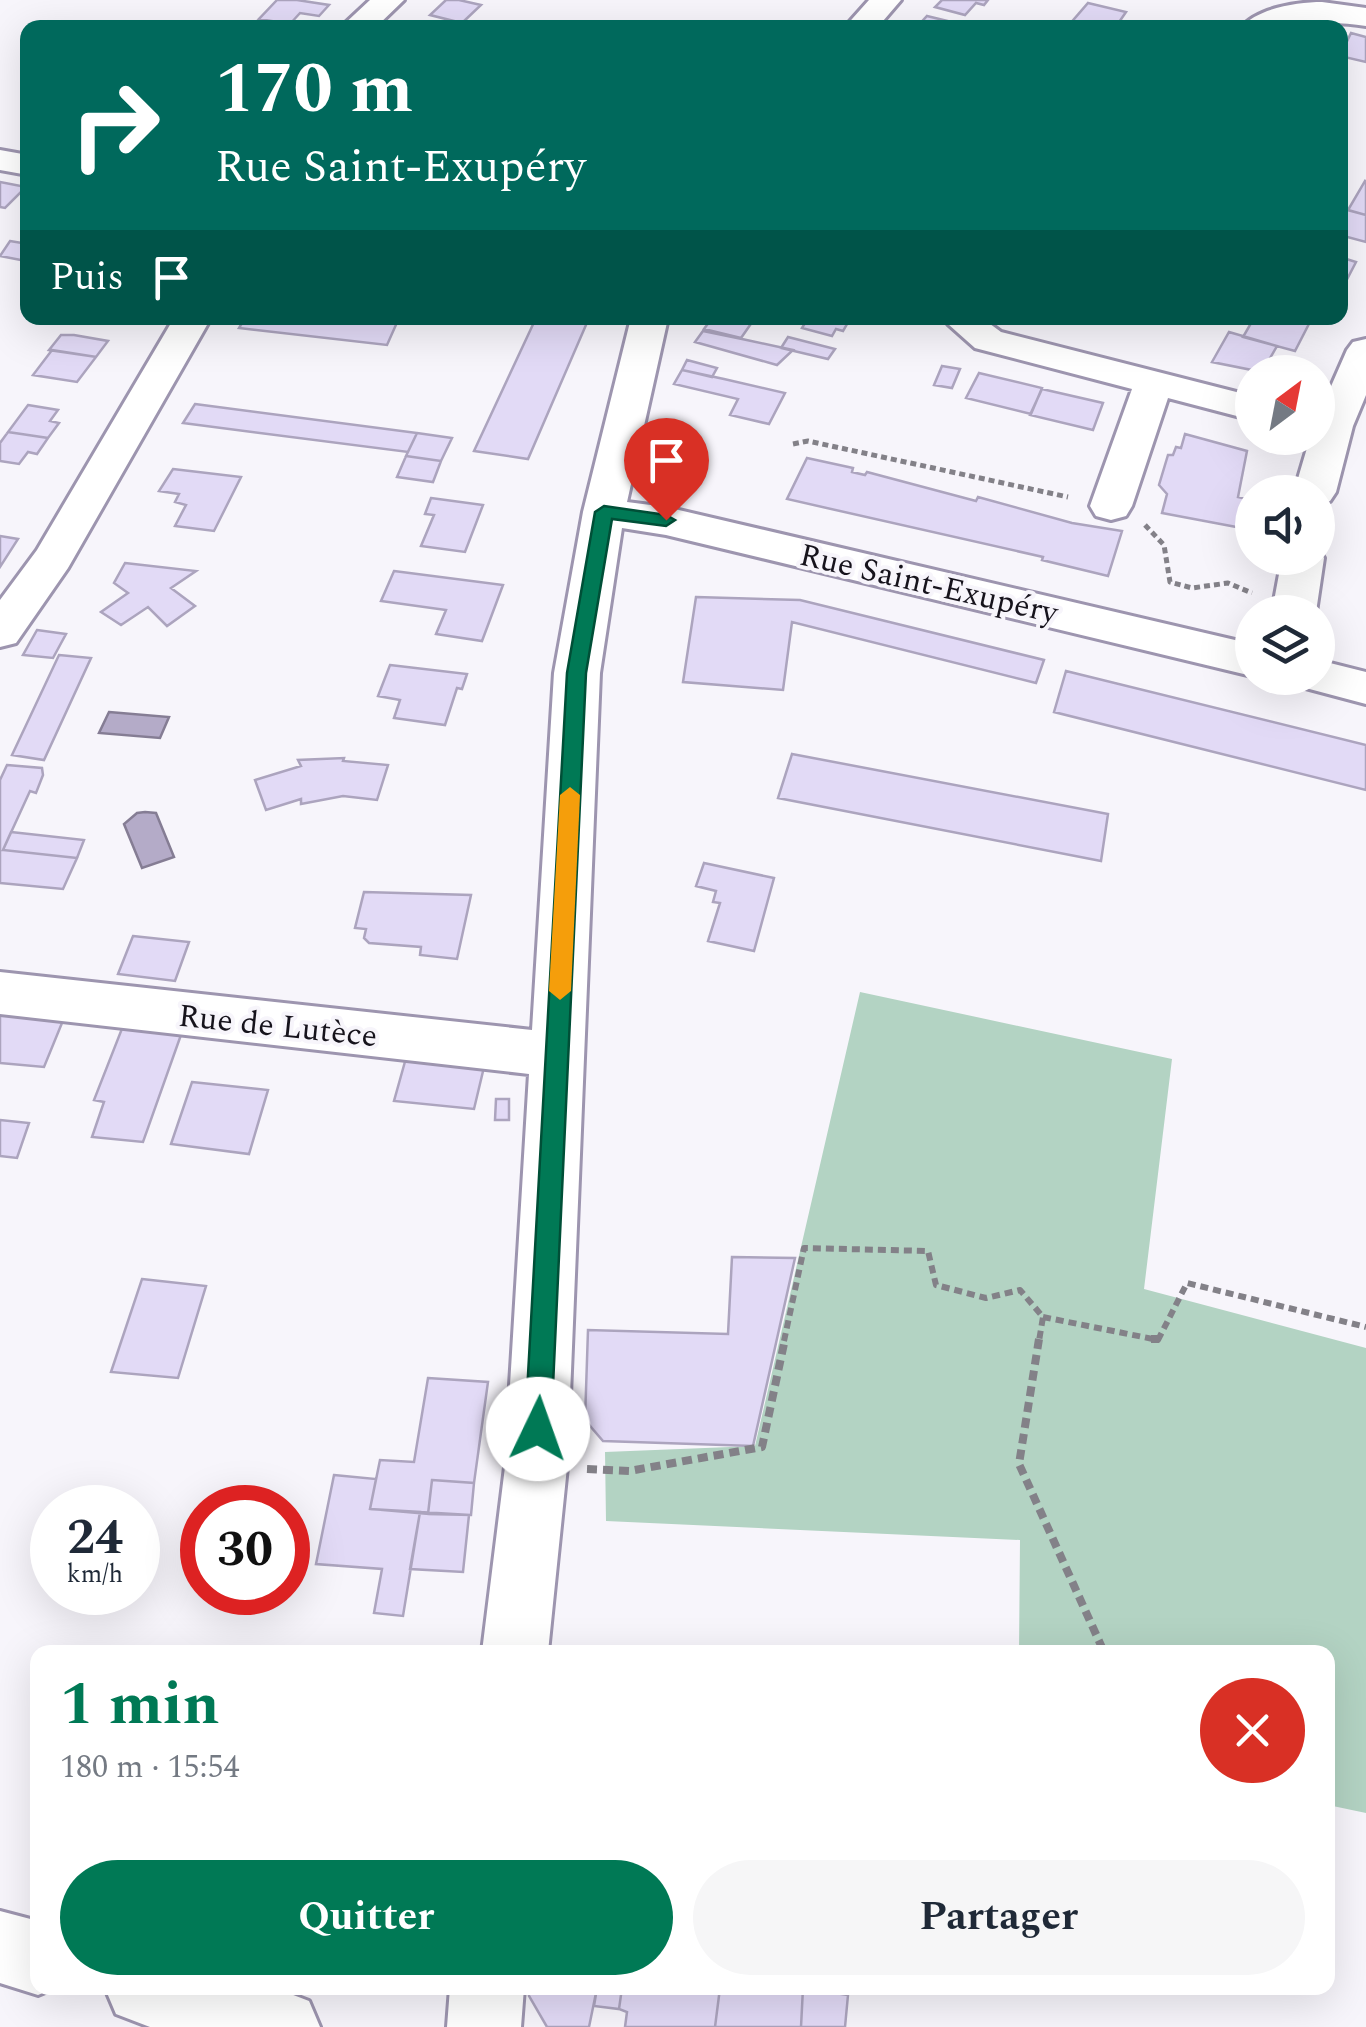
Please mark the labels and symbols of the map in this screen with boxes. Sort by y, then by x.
north arrow [1235,355,1335,455]
pin [624,418,709,521]
street label: Rue Saint-Exupéry [795,531,1064,638]
street label: Rue de Lutèce [176,992,380,1061]
position arrow [486,1377,590,1481]
speed limit sign: 30 [180,1485,310,1615]

